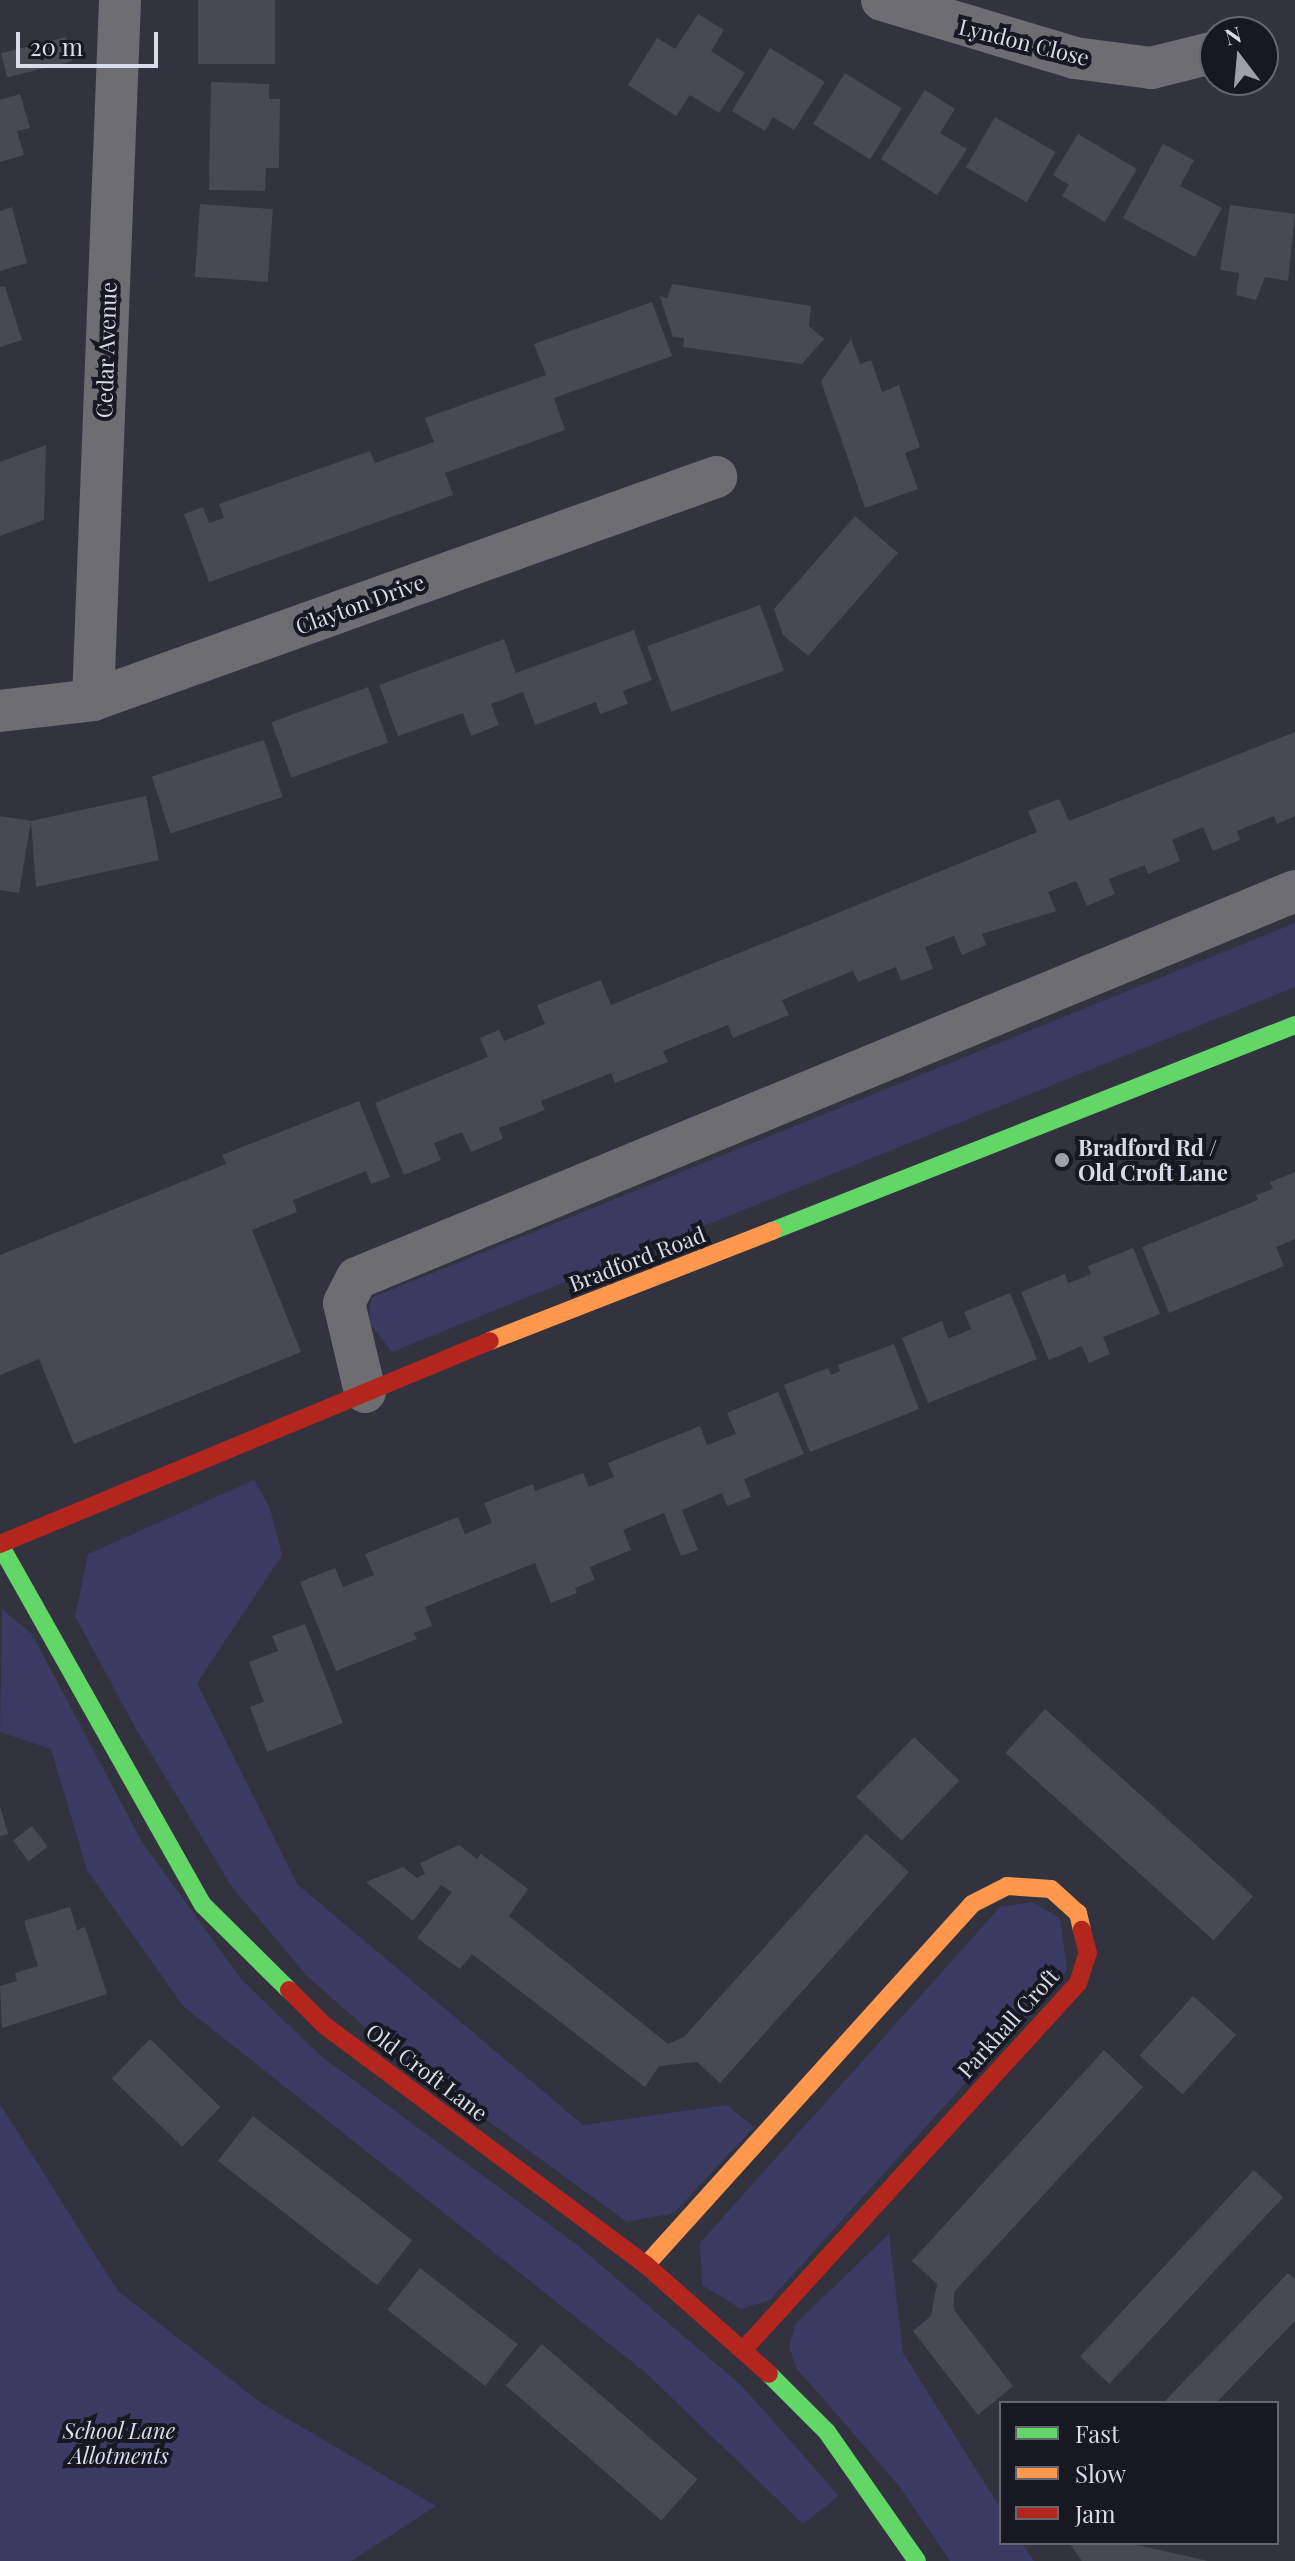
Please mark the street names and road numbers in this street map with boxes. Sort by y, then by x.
street label: Lyndon Close [956,13,1092,71]
street label: Cedar Avenue [90,281,122,419]
street label: Clayton Drive [292,568,428,640]
street label: Bradford Road [565,1221,709,1297]
street label: Parkhall Croft [952,1963,1064,2083]
street label: Old Croft Lane [361,2018,493,2126]

